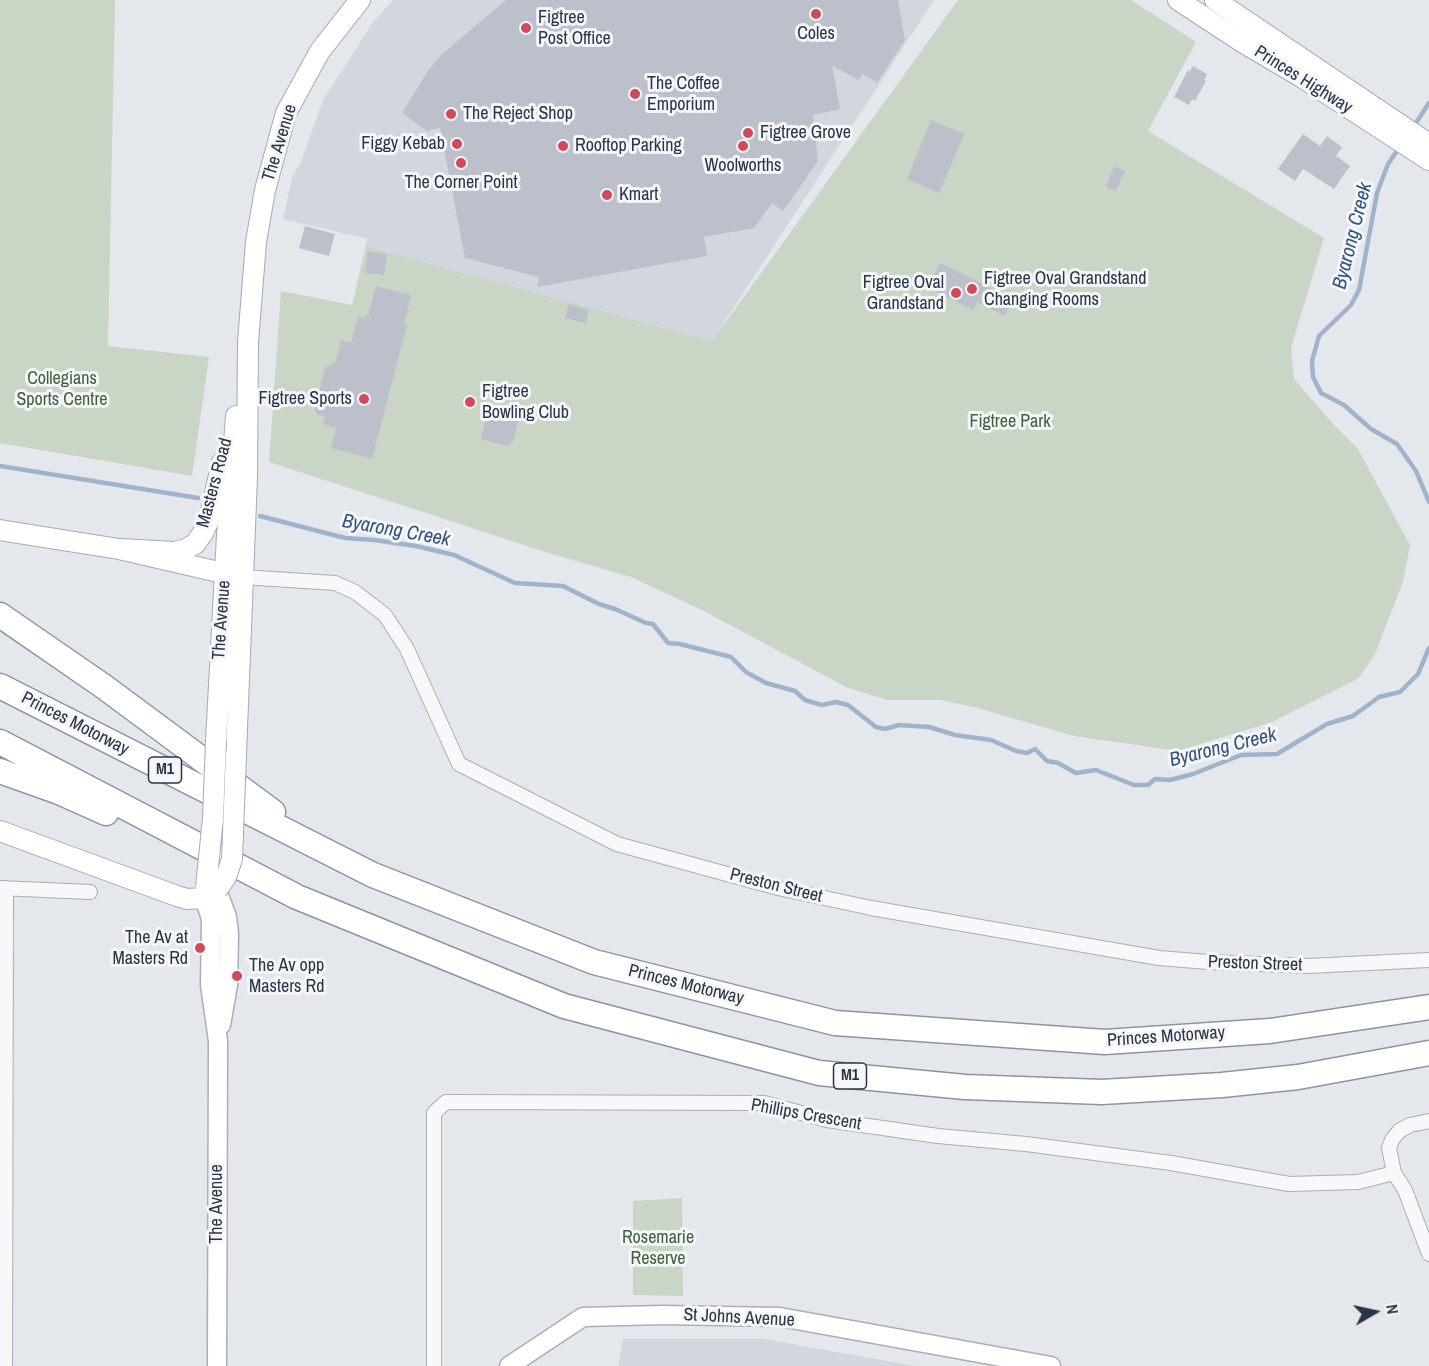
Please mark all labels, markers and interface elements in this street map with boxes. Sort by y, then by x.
place label: Figtree Post Office [538,7,611,50]
marker: Coles [809,7,823,21]
marker: Figtree Post Office [519,21,533,35]
place label: Coles [797,23,835,45]
street label: Princes Highway [1250,41,1356,119]
place label: The Coffee Emporium [647,73,720,116]
marker: The Coffee Emporium [628,87,642,101]
street label: The Avenue [258,102,302,184]
place label: The Reject Shop [463,103,573,125]
marker: The Reject Shop [444,107,458,121]
place label: Figtree Grove [760,122,851,144]
marker: Figtree Grove [741,126,755,140]
place label: Figgy Kebab [361,133,445,155]
place label: Rooftop Parking [575,135,682,157]
marker: Figgy Kebab [450,137,464,151]
marker: Rooftop Parking [556,139,570,153]
marker: Woolworths [736,139,750,153]
place label: Woolworths [705,155,781,177]
marker: The Corner Point [454,156,468,170]
place label: The Corner Point [404,172,518,194]
water label: Byarong Creek [1328,180,1378,292]
place label: Kmart [619,184,658,206]
marker: Kmart [600,188,614,202]
place label: Figtree Oval Grandstand Changing Rooms [984,268,1146,310]
place label: Figtree Oval Grandstand [863,272,944,314]
marker: Figtree Oval Grandstand Changing Rooms [965,282,979,296]
marker: Figtree Oval Grandstand [949,286,963,300]
park label: Collegians Sports Centre [16,368,108,410]
place label: Figtree Bowling Club [482,381,569,424]
place label: Figtree Sports [258,388,352,410]
marker: Figtree Sports [357,392,371,406]
marker: Figtree Bowling Club [463,395,477,409]
park label: Figtree Park [969,411,1051,433]
street label: Masters Road [193,436,237,530]
water label: Byarong Creek [340,510,452,552]
street label: The Avenue [208,580,236,660]
street label: Princes Motorway [17,688,133,760]
water label: Byarong Creek [1167,723,1279,773]
road number: M1 [148,757,182,783]
street label: Preston Street [728,864,824,908]
place label: The Av at Masters Rd [113,927,188,970]
marker: The Av at Masters Rd [193,941,207,955]
street label: Preston Street [1207,952,1303,976]
place label: The Av opp Masters Rd [249,955,324,998]
street label: Princes Motorway [626,960,746,1010]
marker: The Av opp Masters Rd [230,969,244,983]
street label: Princes Motorway [1106,1022,1226,1052]
road number: M1 [834,1063,866,1089]
street label: Phillips Crescent [749,1095,863,1135]
street label: The Avenue [206,1164,228,1244]
park label: Rosemarie Reserve [622,1227,694,1270]
north arrow [1345,1282,1405,1342]
text: N [1381,1303,1404,1316]
street label: St Johns Avenue [683,1304,795,1332]

